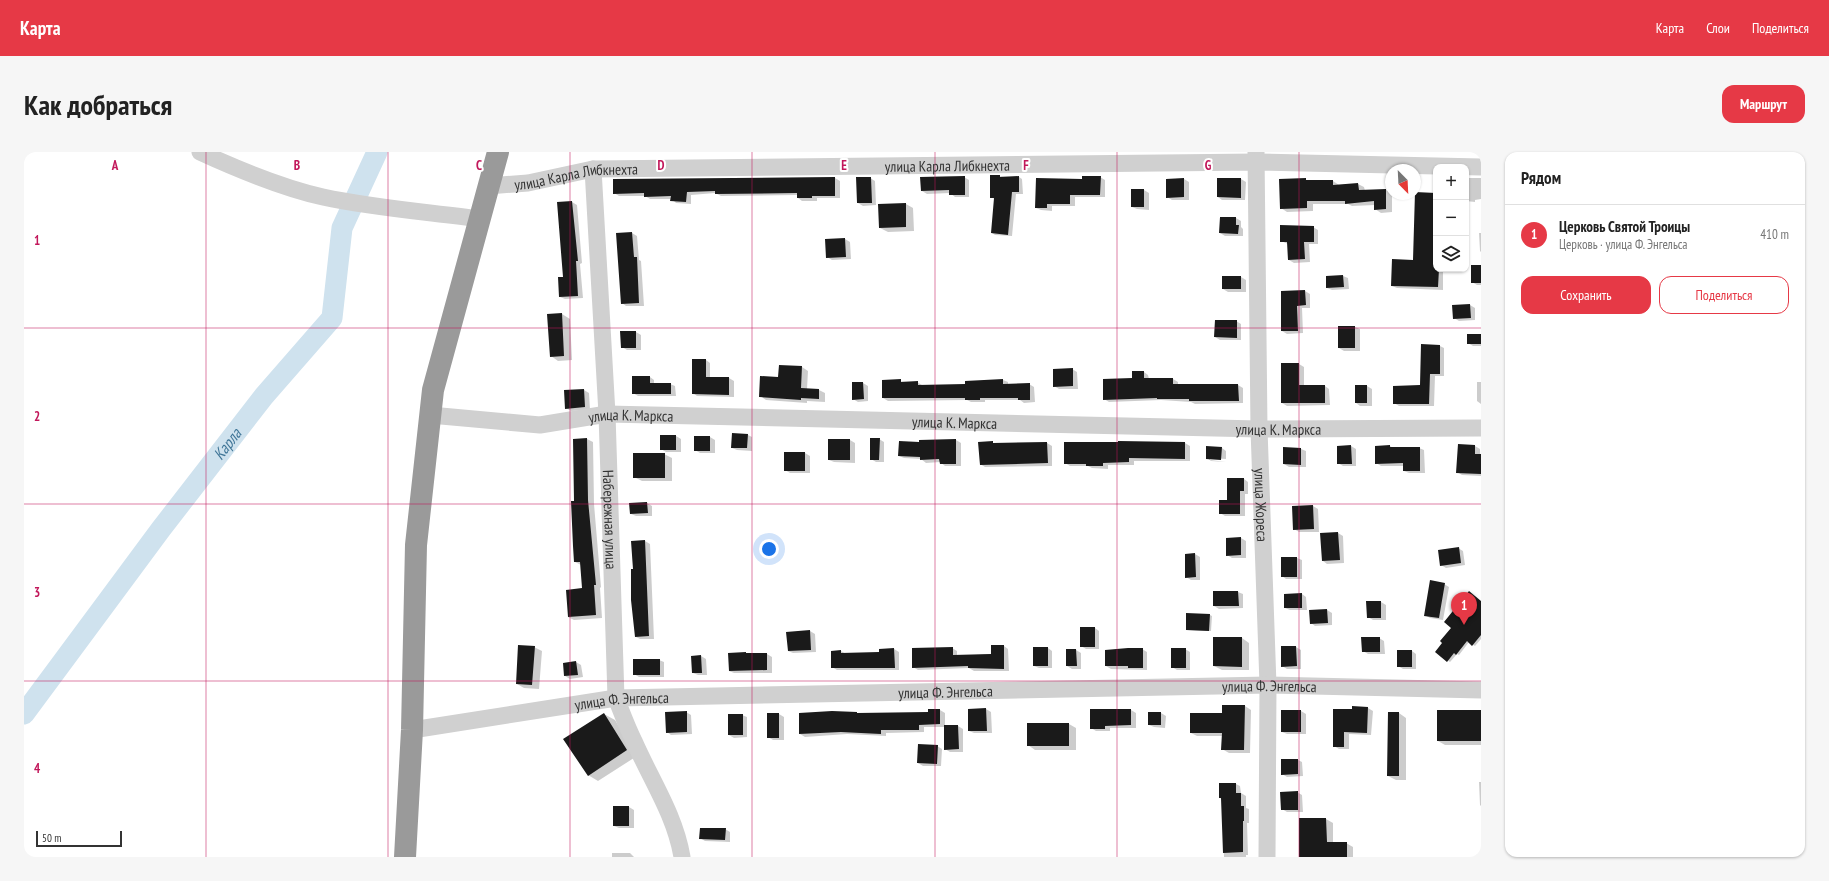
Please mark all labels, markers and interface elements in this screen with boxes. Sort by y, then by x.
text: Карта [20,16,61,40]
text: Карта [1656,19,1684,37]
text: Слои [1706,19,1730,37]
text: Поделиться [1752,19,1809,37]
button: Маршрут [1722,85,1805,123]
text: Как добраться [24,86,172,123]
street label: улица Карла Либкнехта [885,155,1010,175]
text: A [111,157,119,174]
text: B [294,157,300,174]
text: C [476,157,482,174]
text: D [658,157,665,174]
text: E [841,157,847,174]
text: F [1023,157,1029,174]
text: G [1205,157,1212,174]
street label: улица Карла Либкнехта [514,159,638,193]
north arrow [1385,164,1421,200]
map controls [1433,164,1469,272]
button: + [1433,164,1469,200]
text: Рядом [1521,167,1561,189]
button: − [1433,200,1469,236]
text: Церковь Святой Троицы [1559,217,1690,236]
text: 1 [1531,226,1537,243]
text: 410 m [1760,226,1789,243]
text: 1 [34,232,40,249]
button: layers [1433,236,1469,272]
text: Церковь · улица Ф. Энгельса [1559,236,1688,253]
button: Сохранить [1521,276,1651,314]
button: Поделиться [1659,276,1789,314]
street label: улица К. Маркса [587,404,674,426]
text: 2 [34,408,40,425]
street label: улица К. Маркса [912,412,997,432]
street label: улица К. Маркса [1236,419,1321,439]
water label: Карла [209,423,246,463]
street label: улица Жореса [1251,468,1272,542]
street label: Набережная улица [599,469,621,570]
your location [759,539,779,559]
text: 3 [34,584,40,601]
pin: 1 [1451,592,1477,625]
street label: улица Ф. Энгельса [1222,675,1317,696]
street label: улица Ф. Энгельса [898,681,993,702]
street label: улица Ф. Энгельса [573,687,669,714]
text: 4 [34,760,41,777]
scale bar [36,829,122,848]
text: 50 m [42,831,61,845]

